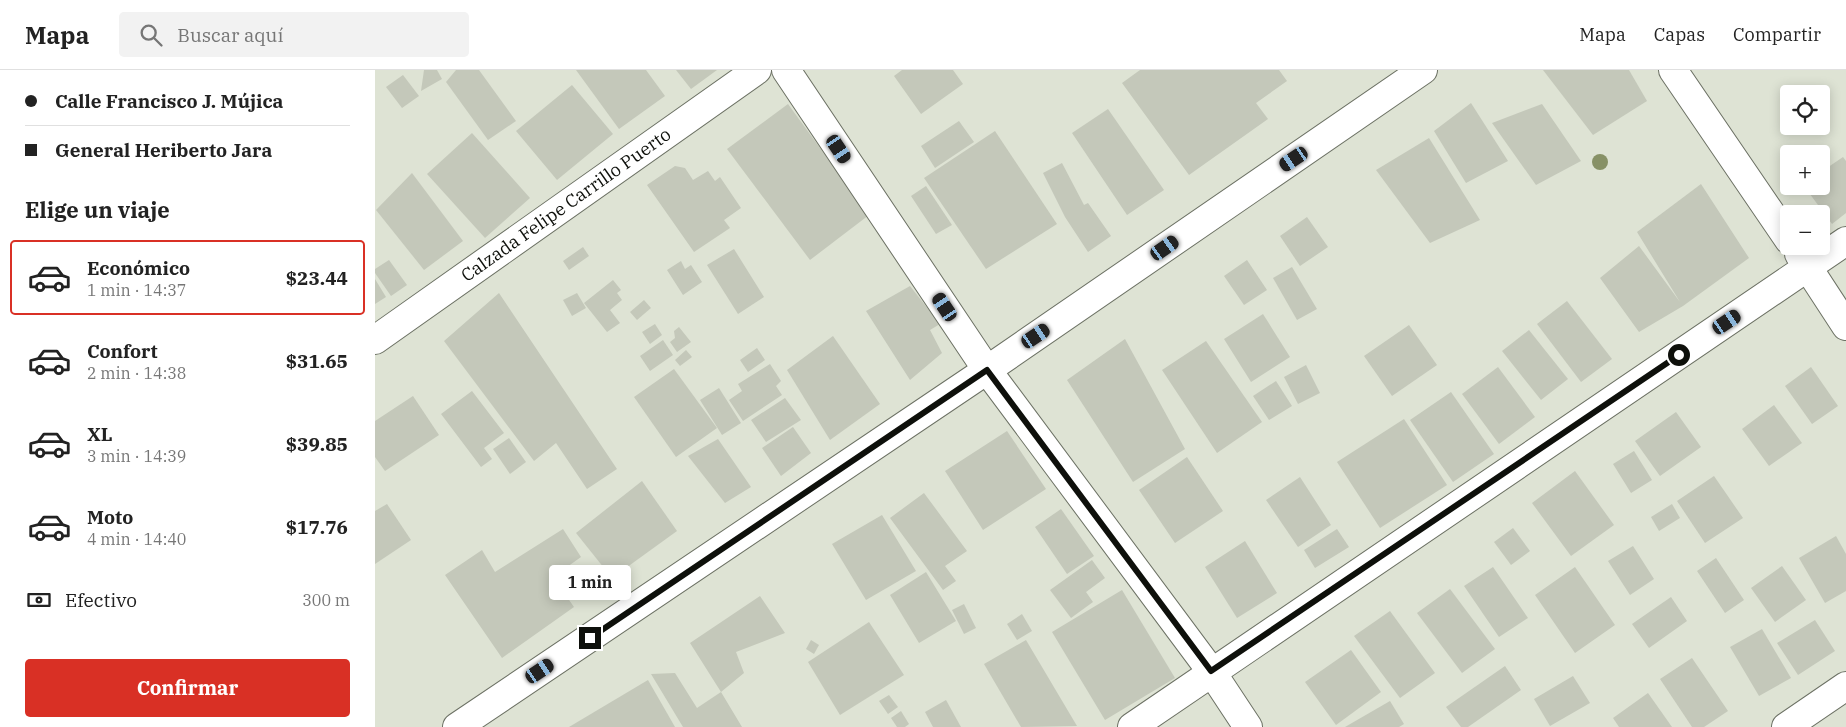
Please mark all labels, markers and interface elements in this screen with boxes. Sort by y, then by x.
search box [119,12,469,57]
text: Mapa [25,19,89,51]
icon: search [137,21,165,49]
text: Buscar aquí [177,23,283,47]
text: Mapa [1579,23,1626,46]
text: Capas [1654,23,1705,46]
text: Compartir [1733,23,1821,46]
map controls [1780,85,1830,255]
button: locate [1780,85,1830,135]
text: Calle Francisco J. Mújica [55,89,283,113]
street label: Calzada Felipe Carrillo Puerto [456,122,675,287]
car [824,132,853,166]
text: General Heriberto Jara [55,138,272,162]
car [1277,144,1310,174]
button: + [1780,145,1830,195]
text: Elige un viaje [25,195,170,224]
button: − [1780,205,1830,255]
car [1148,233,1181,263]
icon: car [27,255,72,300]
text: Económico [87,256,190,280]
text: $23.44 [286,266,348,290]
text: 1 min · 14:37 [87,280,186,300]
car [930,290,959,324]
car [1710,307,1743,337]
car [1019,321,1052,351]
icon: car [27,338,72,383]
text: Confort [87,339,158,363]
route start [1668,344,1690,366]
text: $31.65 [286,349,348,373]
text: 2 min · 14:38 [87,363,186,383]
icon: car [27,421,72,466]
text: XL [87,422,113,446]
text: $39.85 [286,432,348,456]
text: 3 min · 14:39 [87,446,186,466]
icon: car [27,504,72,549]
text: Moto [87,505,133,529]
text: $17.76 [286,515,348,539]
text: 4 min · 14:40 [87,529,186,549]
callout: 1 min [549,566,631,600]
text: 1 min [568,572,612,592]
icon: cash [25,586,53,614]
text: Efectivo [65,588,137,612]
text: 300 m [302,590,350,610]
route end [579,627,601,649]
car [523,656,556,686]
button: Confirmar [25,659,350,717]

